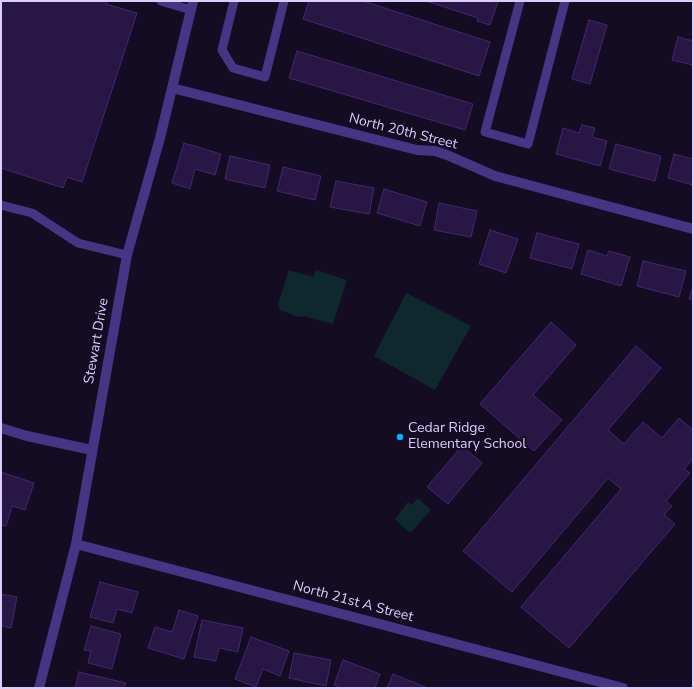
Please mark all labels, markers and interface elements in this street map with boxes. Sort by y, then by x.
street label: North 20th Street [347,110,459,154]
street label: Stewart Drive [81,297,113,385]
place label: Cedar Ridge Elementary School [408,421,526,454]
marker: Cedar Ridge Elementary School [395,432,405,442]
street label: North 21st A Street [291,578,415,626]

